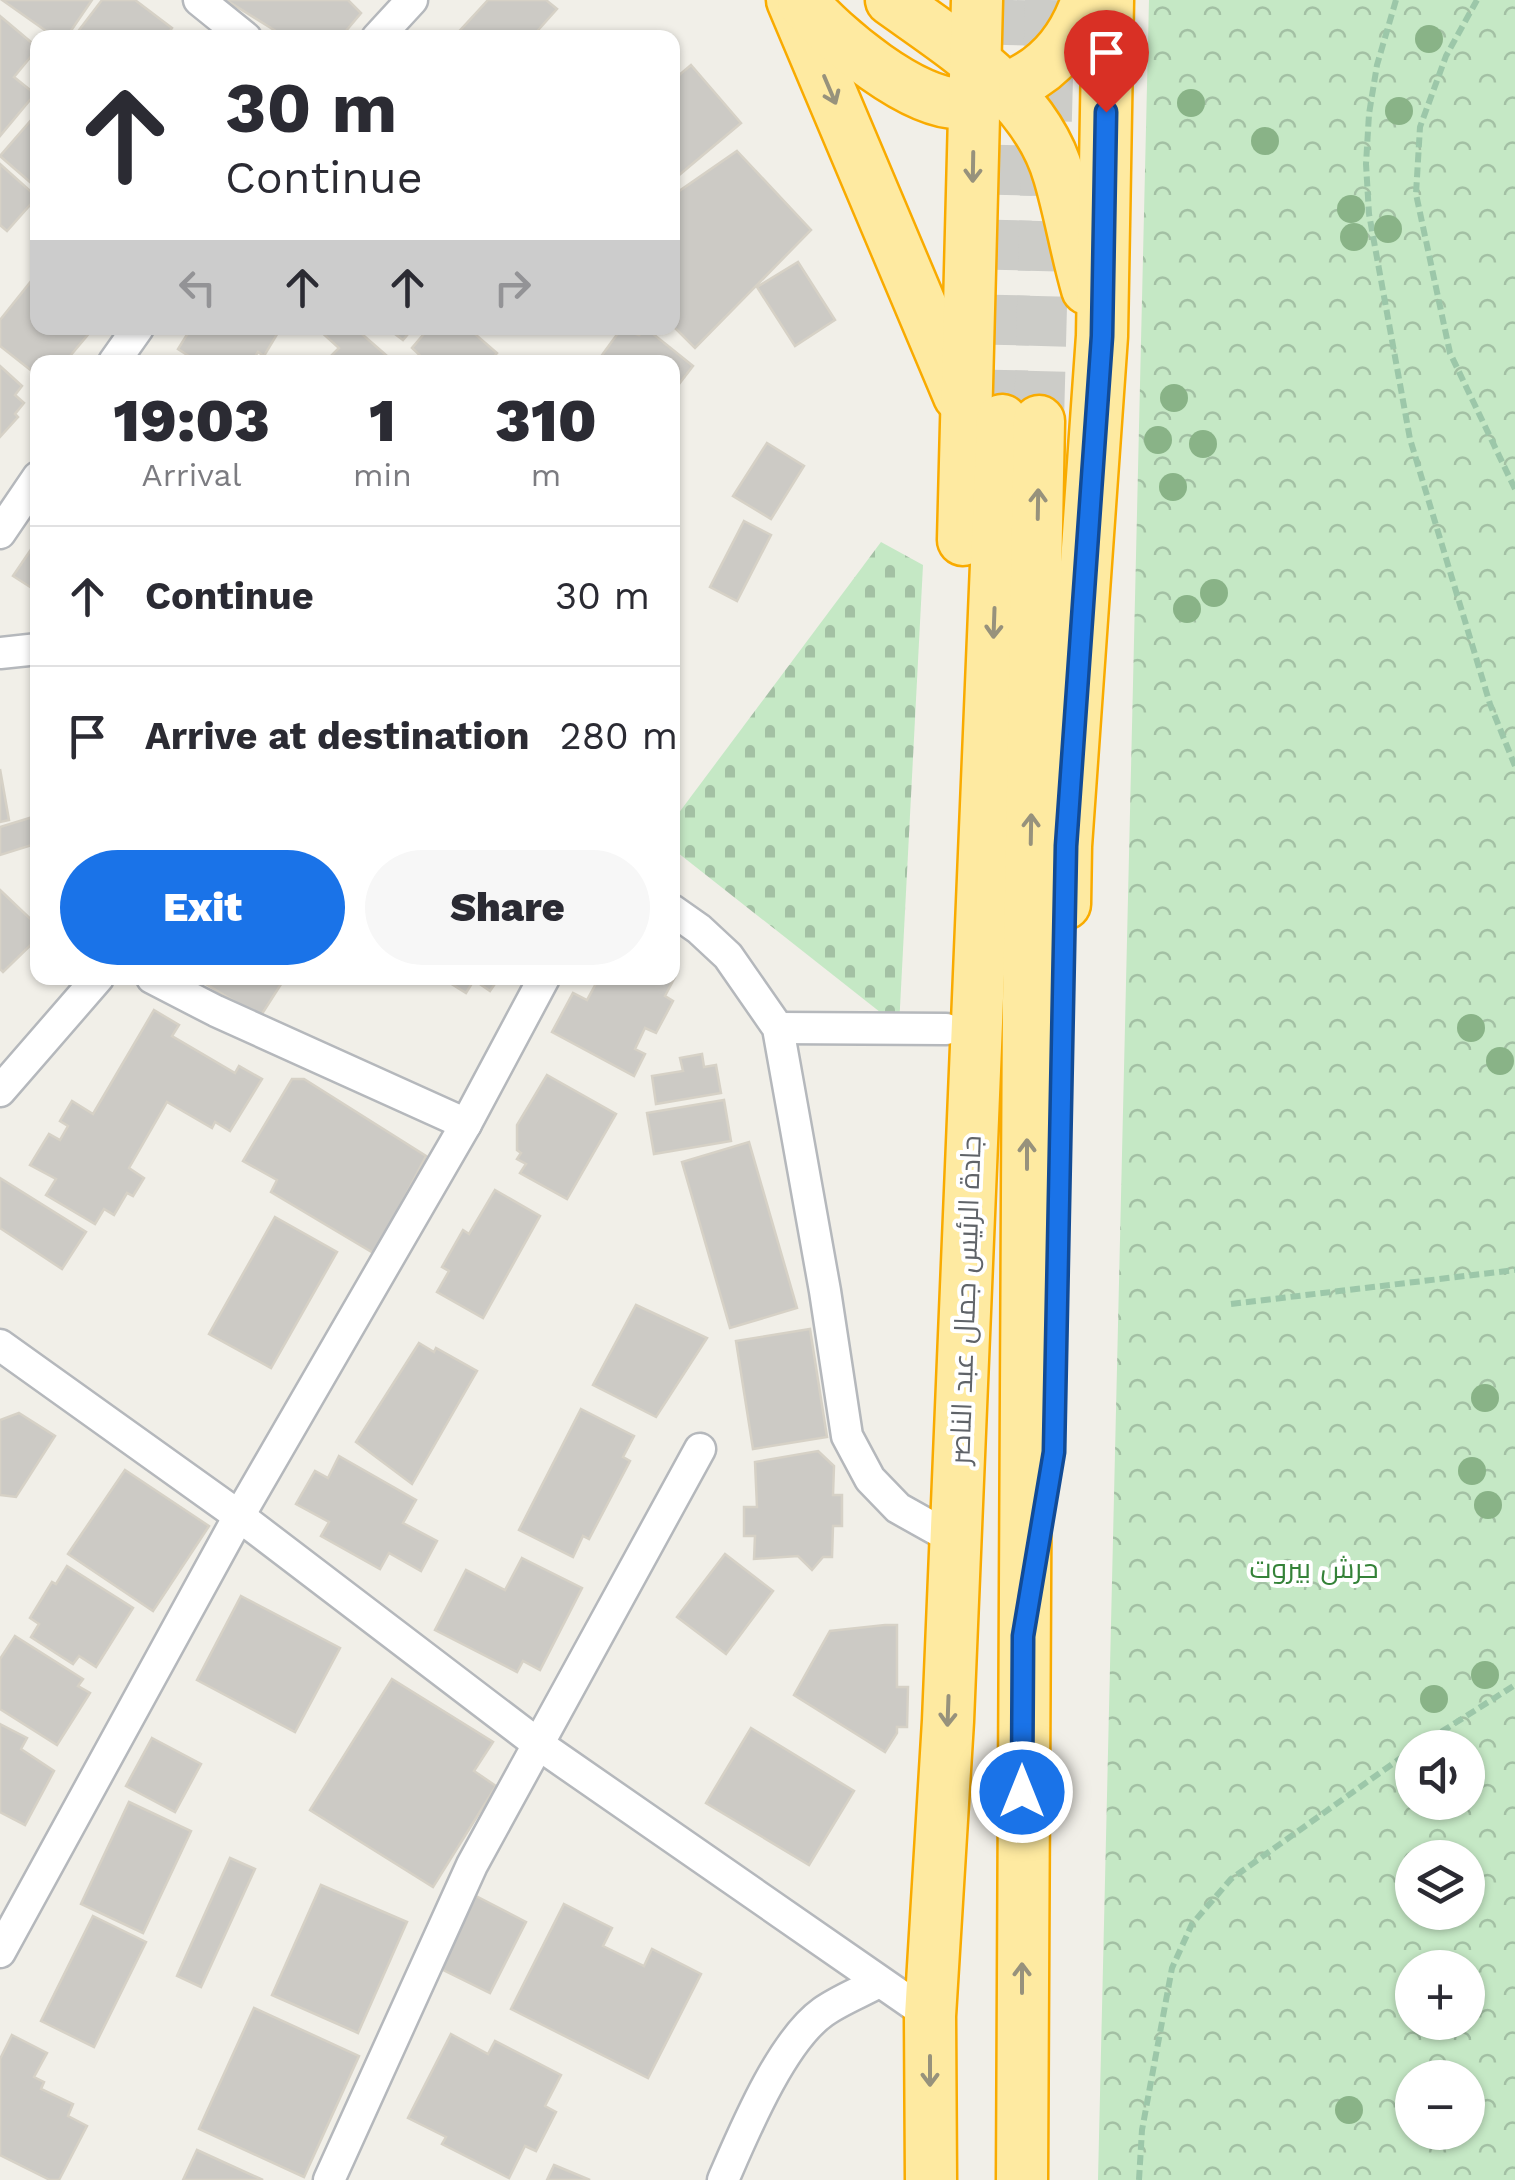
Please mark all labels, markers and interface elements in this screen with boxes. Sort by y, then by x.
pin [1064,10,1149,113]
icon: arrive [1079,25,1134,80]
text: 30 m [225,67,397,149]
icon: ahead [60,70,190,200]
one-way arrow [822,74,840,105]
text: Continue [225,151,423,204]
one-way arrow [963,151,982,183]
icon: left [170,260,225,315]
icon: ahead [275,260,330,315]
icon: ahead [380,260,435,315]
icon: right [485,260,540,315]
text: 19:03 [113,385,270,456]
text: 1 [369,385,396,456]
text: 310 [495,385,597,456]
text: Arrival [142,456,241,494]
text: min [353,456,412,494]
text: m [531,456,561,494]
one-way arrow [1028,489,1047,521]
icon: ahead [60,569,115,624]
text: Continue [145,574,314,618]
text: 30 m [555,574,650,618]
one-way arrow [984,606,1003,638]
icon: arrive [60,709,115,764]
text: Arrive at destination [145,714,530,758]
text: 280 m [560,714,678,758]
one-way arrow [1022,814,1041,846]
button: Exit [60,850,345,965]
button: Share [365,850,650,965]
street label: جادة الرئيس جمال عبد الناصر [943,1135,988,1467]
one-way arrow [1018,1139,1036,1172]
park label: حرش بيروت [1250,1552,1378,1585]
one-way arrow [939,1695,958,1727]
map controls [1395,1730,1485,2150]
button: sound [1395,1730,1485,1820]
position arrow [970,1740,1074,1844]
button: layers [1395,1840,1485,1930]
button: + [1395,1950,1485,2040]
one-way arrow [1012,1962,1032,1994]
one-way arrow [920,2054,940,2086]
button: − [1395,2060,1485,2150]

